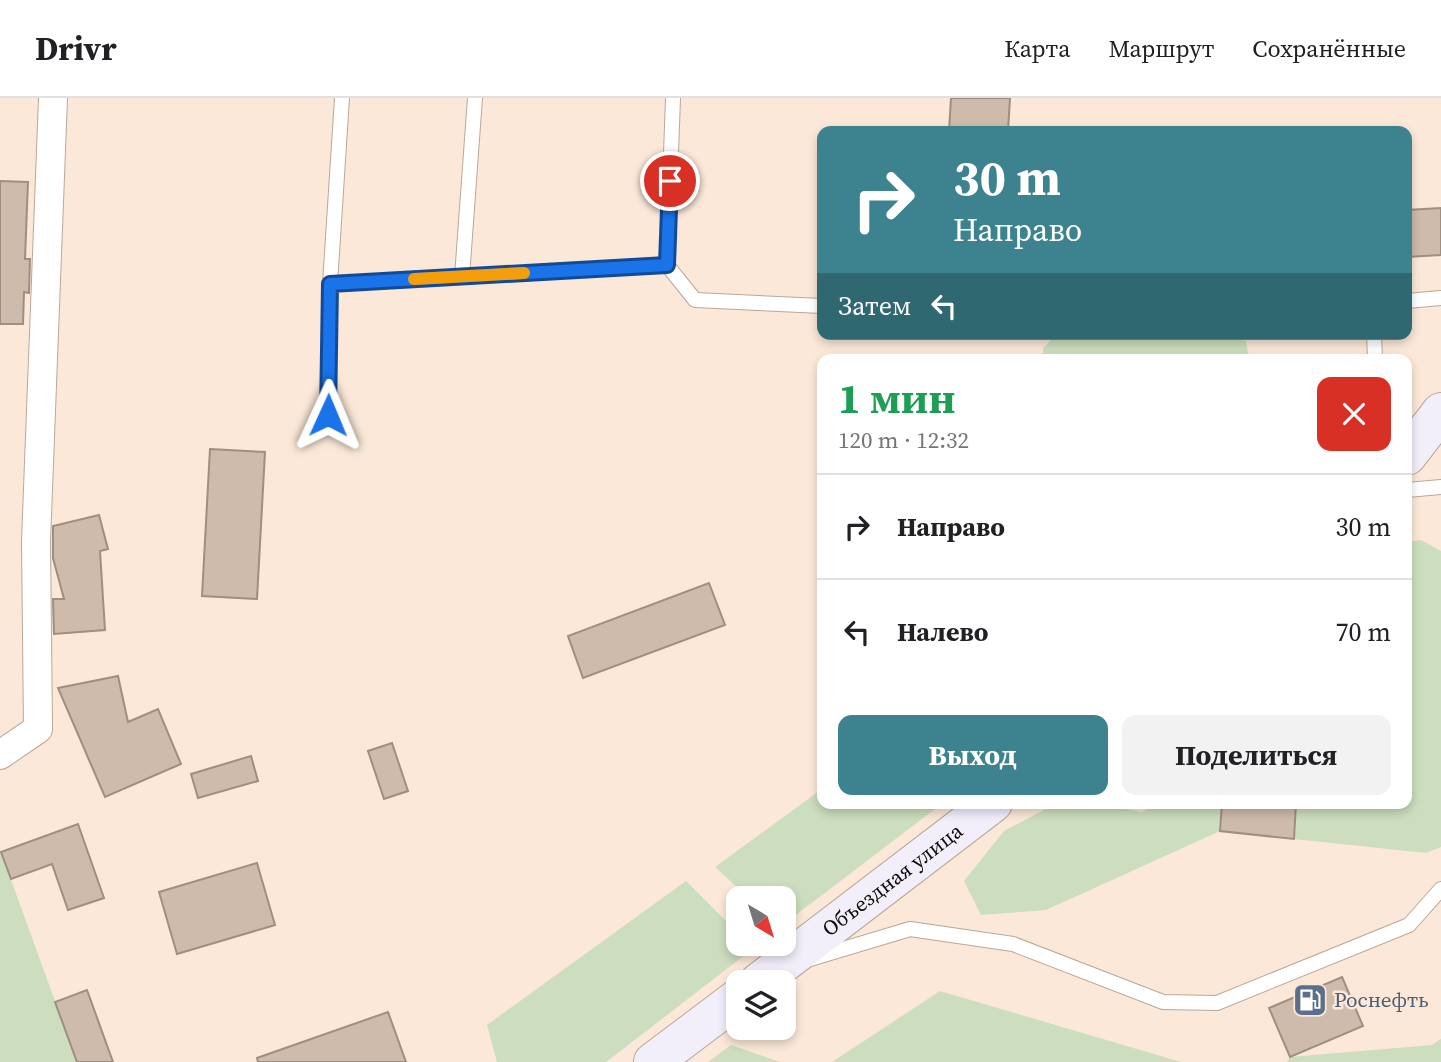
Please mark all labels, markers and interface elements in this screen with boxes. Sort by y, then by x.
text: Drivr [35,26,117,71]
text: Карта [1004,32,1070,65]
text: Маршрут [1108,32,1214,65]
text: Сохранённые [1252,32,1406,65]
text: 30 m [953,144,1061,211]
pin [640,151,700,211]
icon: right [838,154,929,245]
icon: arrive [651,162,689,200]
text: Направо [953,208,1082,252]
icon: left [925,287,963,325]
text: Затем [838,288,911,324]
text: 1 мин [838,369,955,427]
button: close [1317,377,1391,451]
position arrow [291,378,365,452]
text: 120 m · 12:32 [838,424,969,456]
icon: right [838,508,876,546]
text: Направо [897,509,1005,545]
text: 30 m [1336,509,1391,545]
icon: left [838,613,876,651]
text: Налево [897,614,988,650]
text: 70 m [1336,614,1391,650]
button: Выход [838,715,1108,795]
button: Поделиться [1122,715,1391,795]
street label: Объездная улица [816,816,969,943]
north arrow [726,886,796,956]
map controls [726,886,796,1040]
button: layers [726,970,796,1040]
fuel station icon: Роснефть [1291,981,1329,1019]
place label: Роснефть [1334,985,1429,1014]

